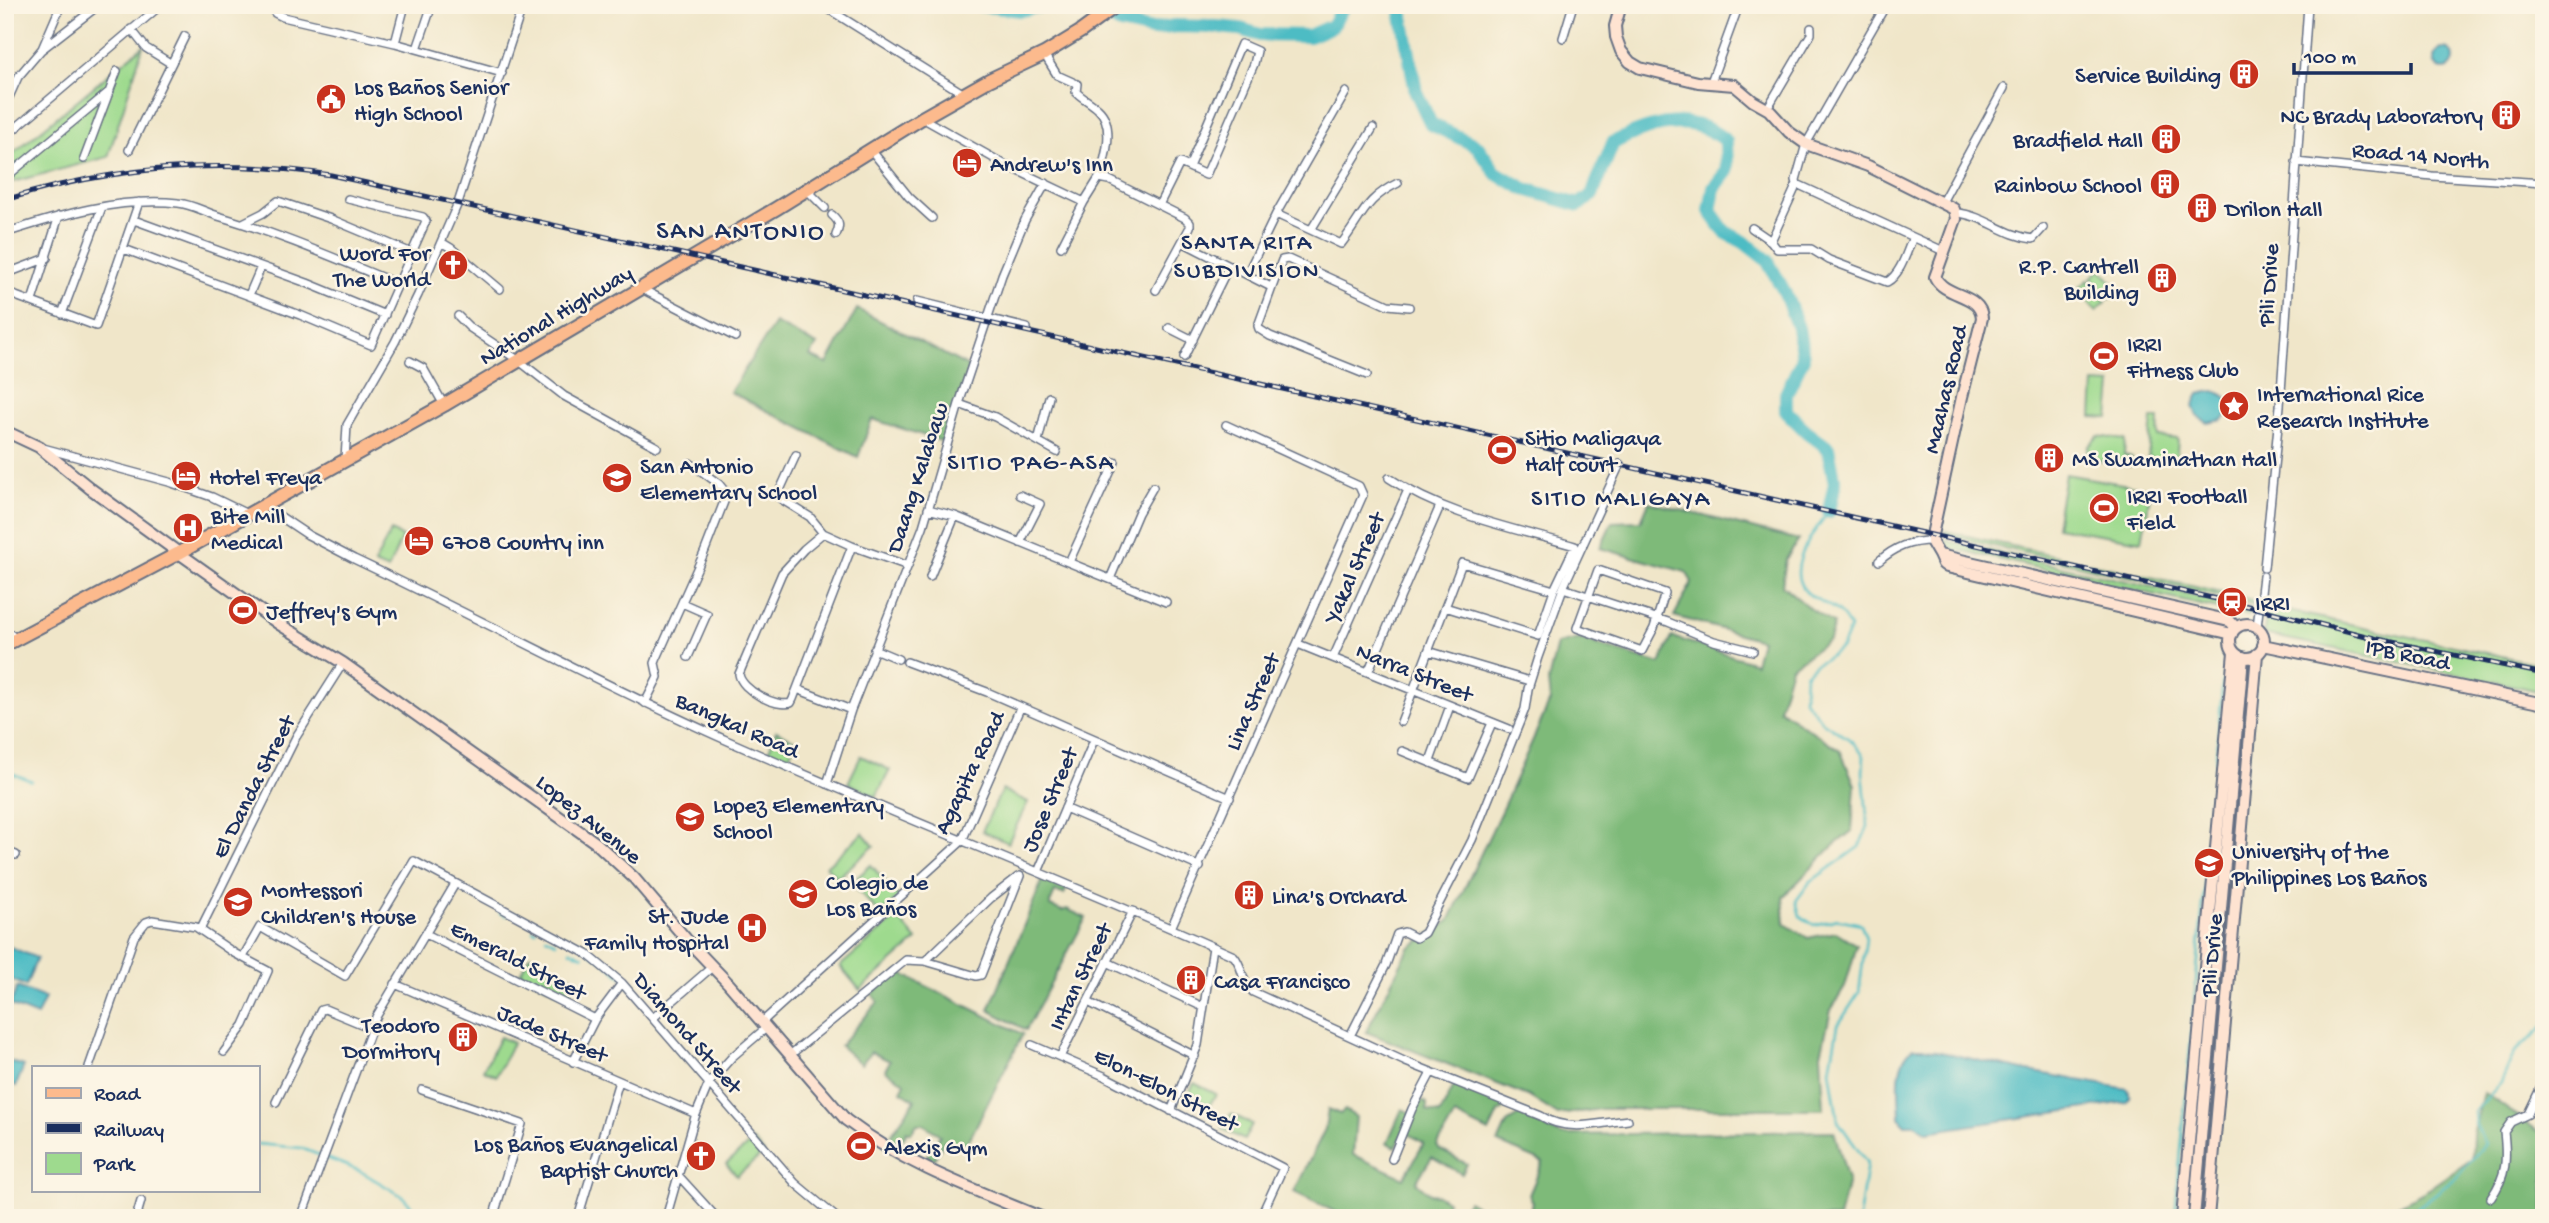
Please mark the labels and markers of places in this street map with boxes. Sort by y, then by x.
building icon: Service Building [2227,57,2261,91]
place label: Service Building [2075,64,2221,91]
place label: Los Baños Senior High School [354,76,510,129]
public building icon: Los Baños Senior High School [314,82,348,116]
building icon: NC Brady Laboratory [2489,98,2523,132]
place label: NC Brady Laboratory [2280,105,2483,132]
building icon: Bradfield Hall [2149,122,2183,156]
place label: Bradfield Hall [2012,129,2143,156]
hotel icon: Andrew's Inn [950,146,984,180]
place label: Andrew's Inn [990,153,1113,180]
building icon: Rainbow School [2148,167,2182,201]
place label: Rainbow School [1994,174,2142,201]
building icon: Drilon Hall [2185,191,2219,225]
place label: Drilon Hall [2223,198,2323,225]
place label: Word For The World [331,242,432,295]
church icon: Word For The World [436,248,470,282]
place label: R.P. Cantrell Building [2019,255,2139,308]
building icon: R.P. Cantrell Building [2145,261,2179,295]
place label: IRRI Fitness Club [2126,333,2239,386]
sports icon: IRRI Fitness Club [2087,339,2121,373]
place label: International Rice Research Institute [2257,383,2430,436]
place icon: International Rice Research Institute [2217,389,2251,423]
place label: Sitio Maligaya Half court [1525,427,1662,480]
sports icon: Sitio Maligaya Half court [1485,433,1519,467]
building icon: MS Swaminathan Hall [2032,441,2066,475]
place label: MS Swaminathan Hall [2072,448,2277,475]
place label: San Antonio Elementary School [640,455,817,508]
hotel icon: Hotel Freya [169,459,203,493]
school or university icon: San Antonio Elementary School [600,461,634,495]
place label: Hotel Freya [209,466,323,493]
place label: IRRI Football Field [2126,485,2248,538]
sports icon: IRRI Football Field [2087,491,2121,525]
place label: Bite Mill Medical [210,505,286,558]
hospital icon: Bite Mill Medical [171,511,205,545]
hotel icon: 6708 Country inn [402,524,436,558]
place label: 6708 Country inn [442,531,604,558]
station icon: IRRI [2215,585,2249,619]
place label: IRRI [2255,592,2290,619]
sports icon: Jeffrey's Gym [226,593,260,627]
place label: Jeffrey's Gym [266,600,397,627]
place label: Lopez Elementary School [713,794,884,847]
school or university icon: Lopez Elementary School [673,800,707,834]
place label: University of the Philippines Los Baños [2231,840,2427,893]
school or university icon: University of the Philippines Los Baños [2192,846,2226,880]
place label: Colegio de Los Baños [826,871,929,924]
school or university icon: Colegio de Los Baños [786,877,820,911]
building icon: Lina's Orchard [1232,878,1266,912]
place label: Montessori Children's House [261,879,417,932]
school or university icon: Montessori Children's House [221,885,255,919]
place label: Lina's Orchard [1272,885,1407,912]
place label: St. Jude Family Hospital [583,905,730,958]
hospital icon: St. Jude Family Hospital [735,911,769,945]
building icon: Casa Francisco [1174,963,1208,997]
place label: Casa Francisco [1214,970,1351,997]
place label: Teodoro Dormitory [341,1014,440,1067]
building icon: Teodoro Dormitory [446,1020,480,1054]
sports icon: Alexis Gym [844,1129,878,1163]
place label: Los Baños Evangelical Baptist Church [474,1133,678,1186]
place label: Alexis Gym [884,1136,988,1163]
church icon: Los Baños Evangelical Baptist Church [684,1139,718,1173]

